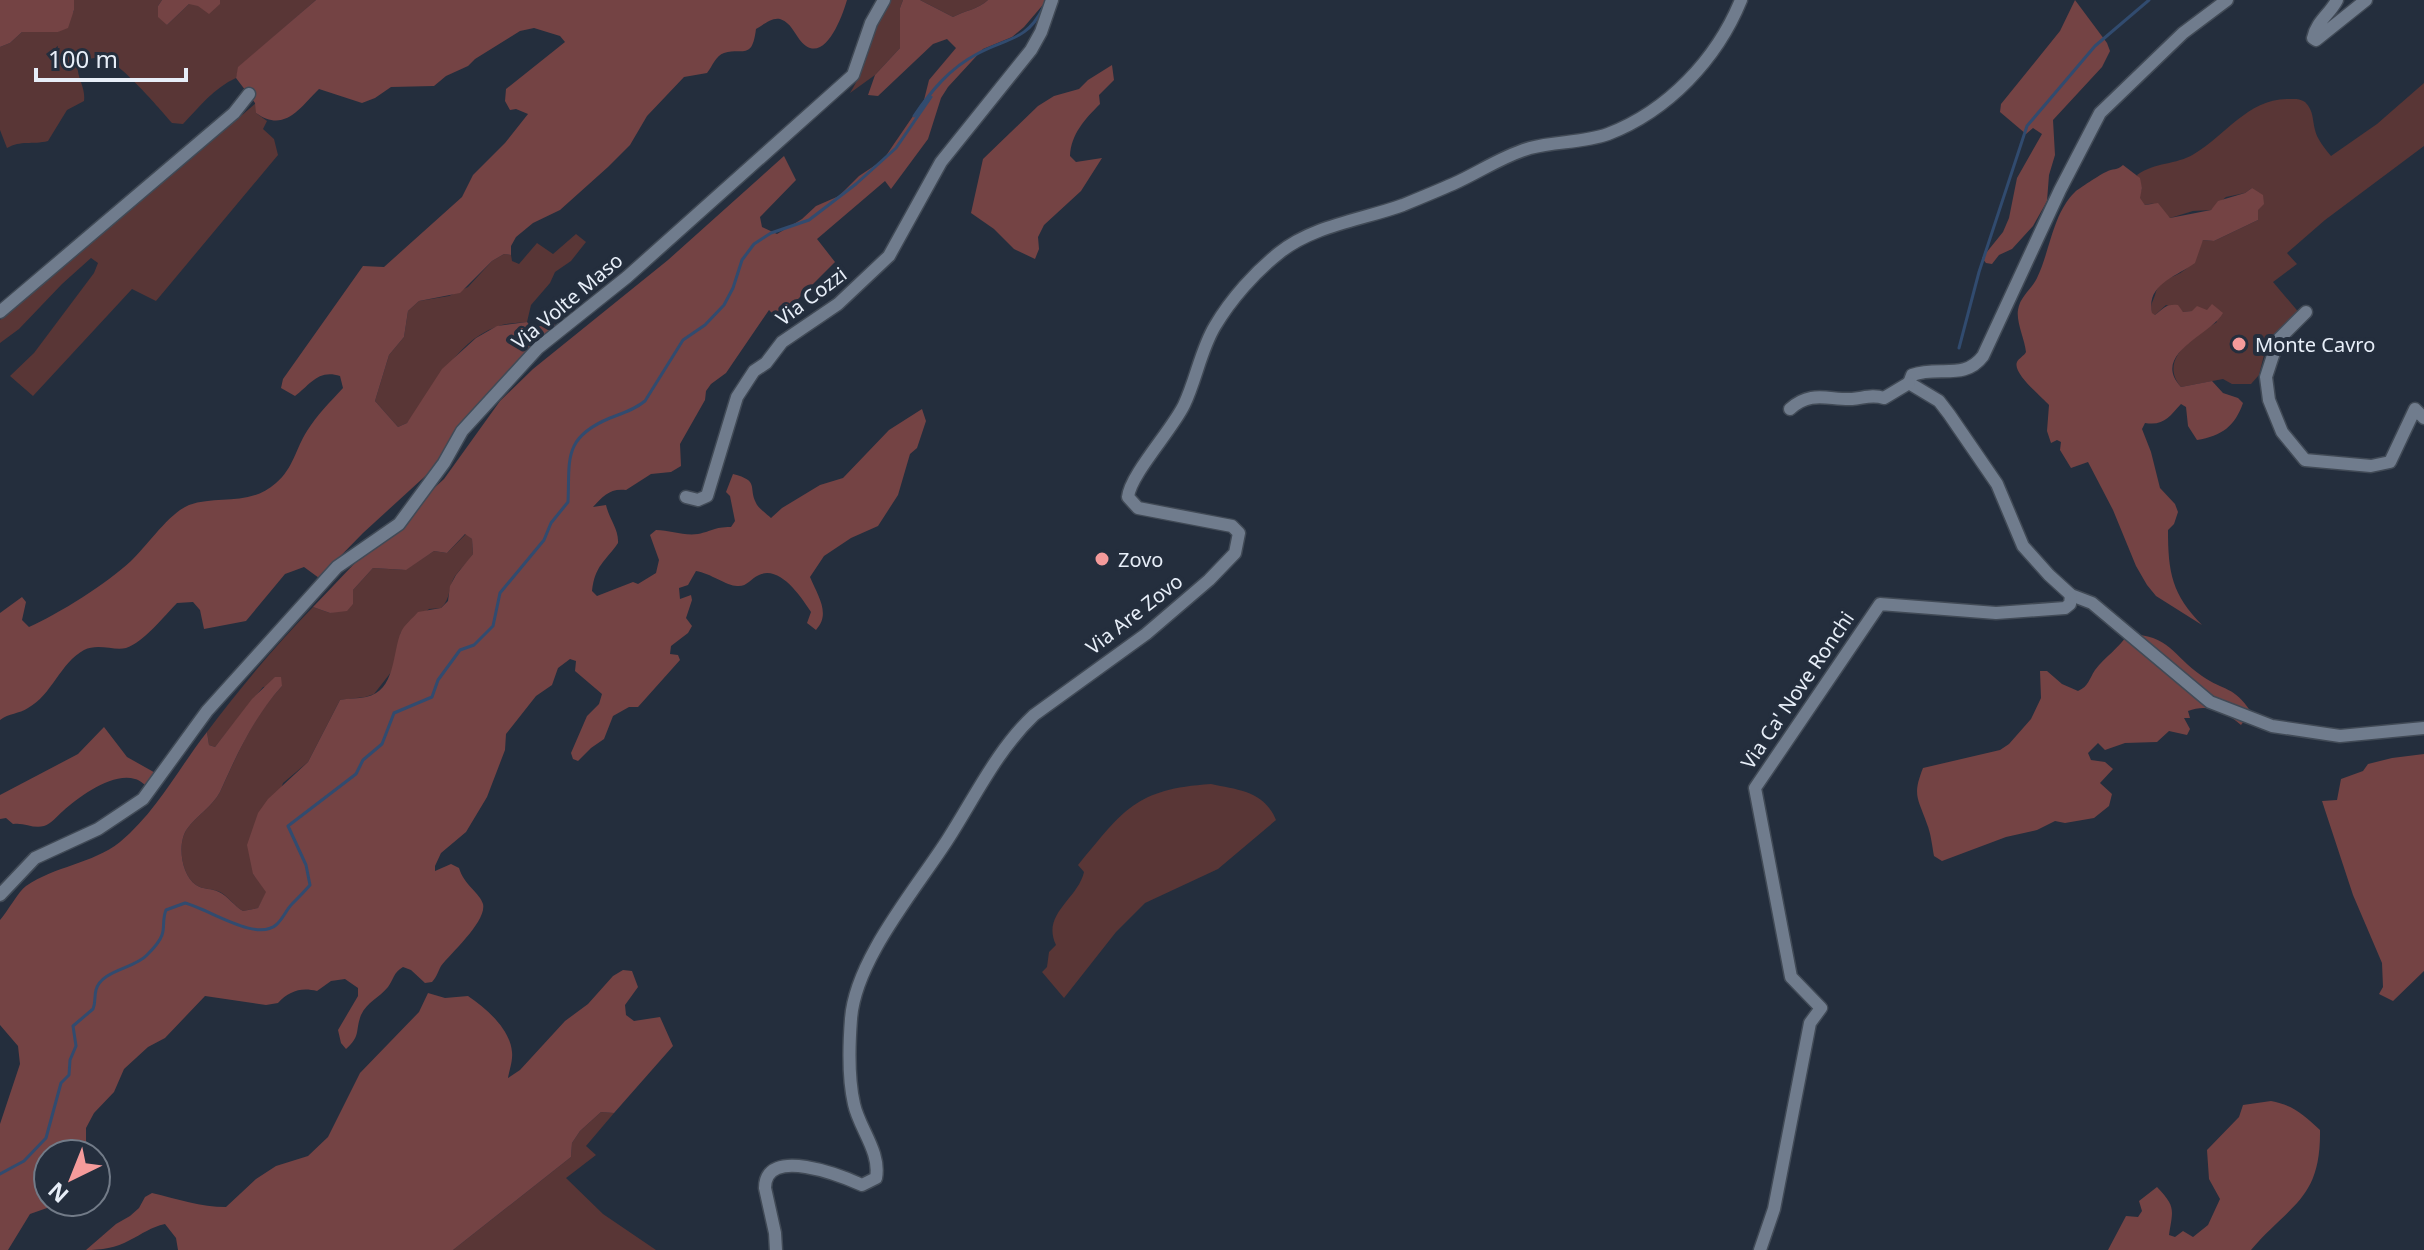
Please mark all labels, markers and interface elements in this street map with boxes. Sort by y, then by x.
scale bar [36,32,186,82]
text: 100 m [48,42,118,75]
street label: Via Volte Maso [506,247,628,355]
street label: Via Cozzi [770,261,852,331]
place label: Monte Cavro [2255,331,2375,358]
marker: Monte Cavro [2230,335,2248,353]
place label: Zovo [1118,546,1163,573]
marker: Zovo [1093,550,1111,568]
street label: Via Are Zovo [1080,568,1188,660]
street label: Via Ca' Nove Ronchi [1734,606,1860,774]
north arrow [32,1138,112,1218]
text: N [41,1176,74,1210]

